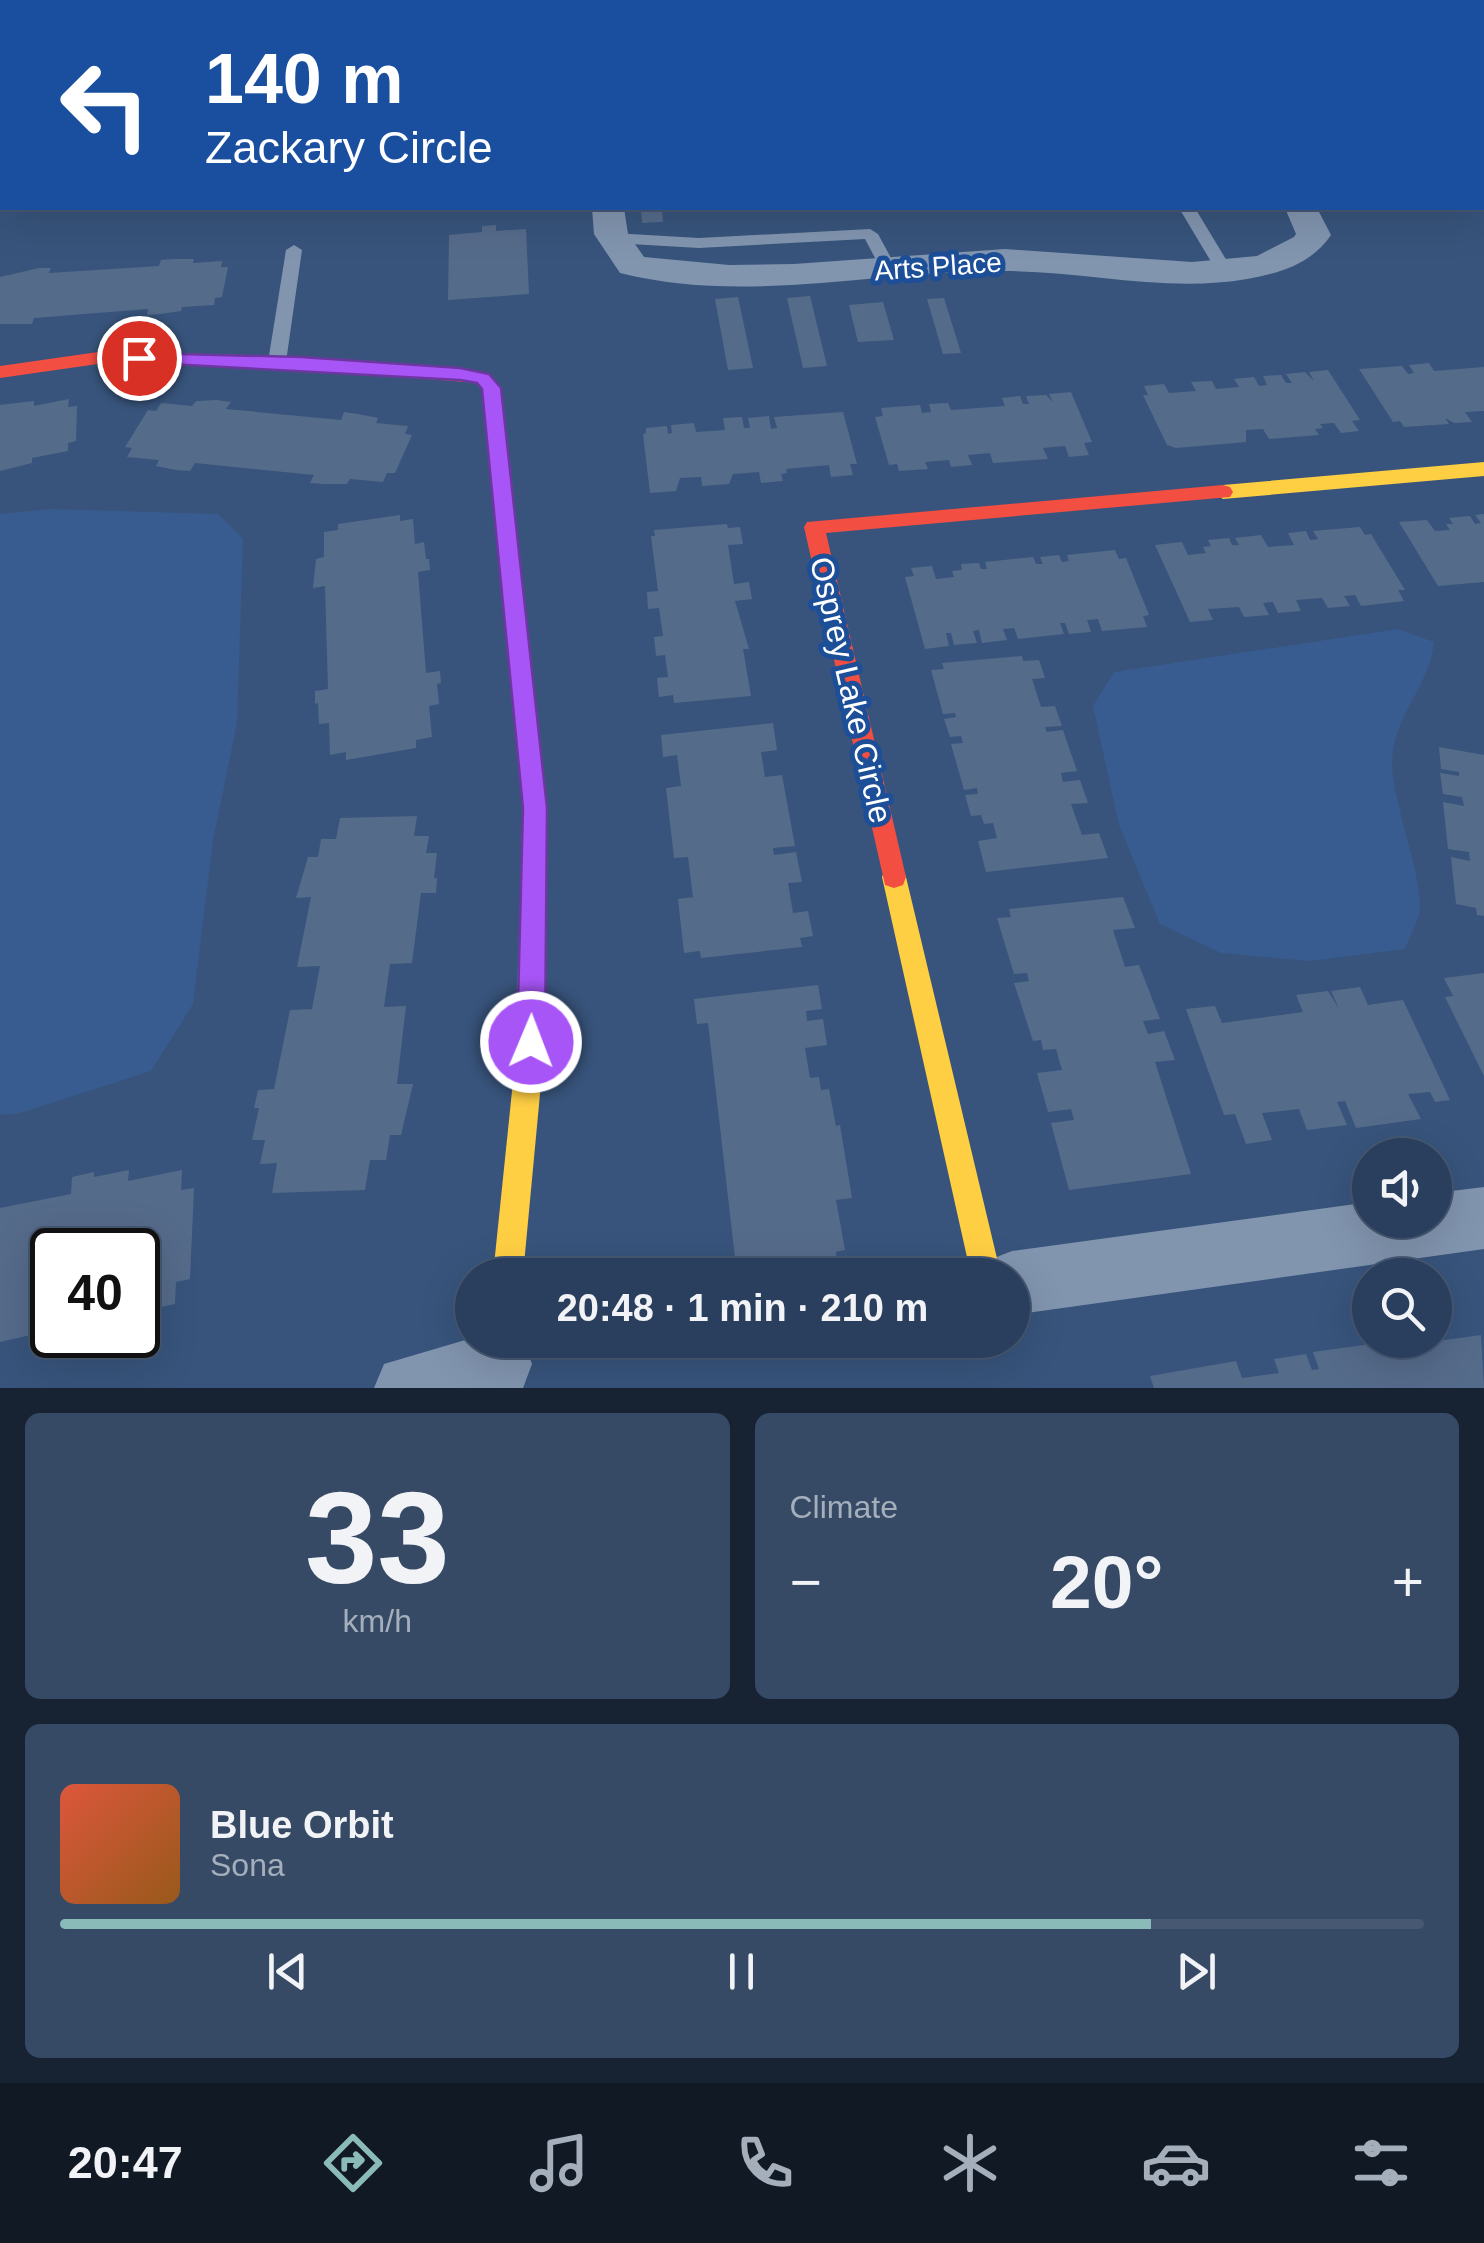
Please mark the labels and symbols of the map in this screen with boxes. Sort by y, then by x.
street label: Arts Place [873,247,1003,286]
pin [97,316,182,401]
street label: Osprey Lake Circle [803,553,899,827]
position arrow [479,990,583,1094]
speed limit sign: 40 [30,1228,160,1358]

